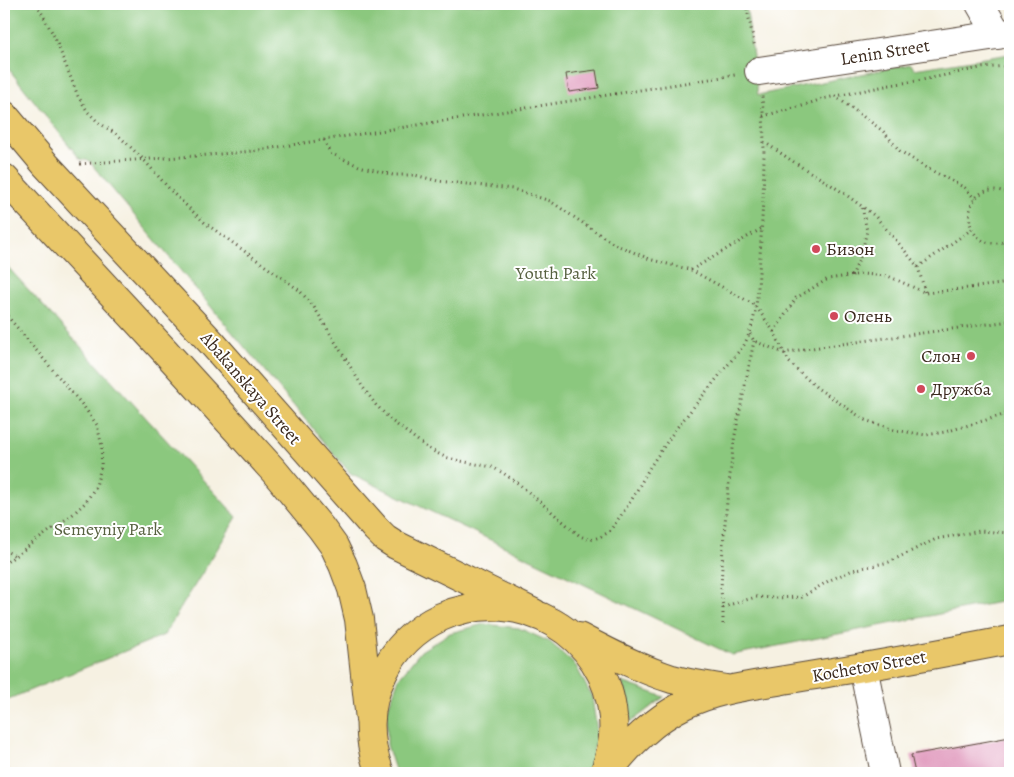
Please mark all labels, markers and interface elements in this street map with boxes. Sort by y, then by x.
street label: Lenin Street [839,33,931,71]
place label: Бизон [826,237,875,261]
marker: Бизон [810,243,822,255]
park label: Youth Park [515,261,596,285]
place label: Олень [844,304,892,328]
marker: Олень [828,310,840,322]
street label: Abakanskaya Street [195,326,307,450]
place label: Слон [921,344,961,368]
marker: Слон [965,350,977,362]
place label: Дружба [931,377,992,401]
marker: Дружба [915,383,927,395]
park label: Semeyniy Park [54,517,162,541]
street label: Kochetov Street [810,644,928,688]

